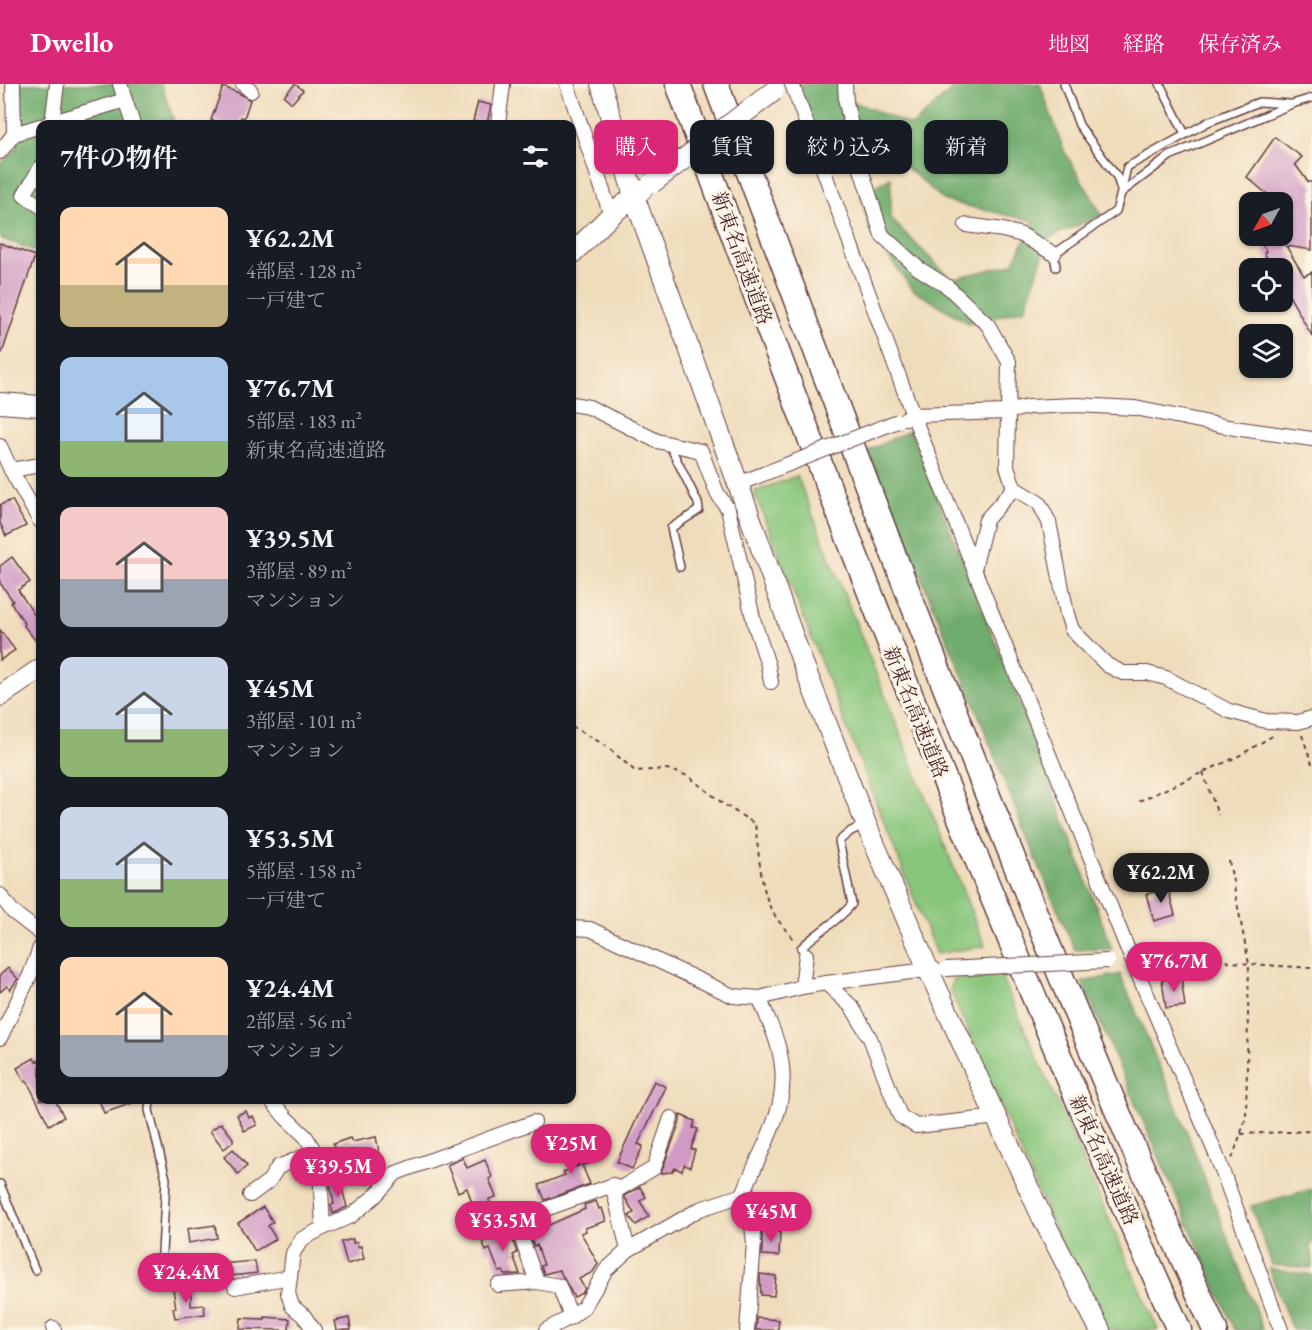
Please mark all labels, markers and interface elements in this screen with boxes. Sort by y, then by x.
text: Dwello [30,24,113,60]
text: 地図 [1048,30,1090,57]
text: 経路 [1123,30,1165,57]
text: 保存済み [1198,30,1282,57]
chip: 購入 [594,120,678,174]
chip: 賃貸 [690,120,774,174]
chip: 絞り込み [786,120,912,174]
chip: 新着 [924,120,1008,174]
icon: filters [519,140,552,173]
text: 7件の物件 [60,141,178,175]
street label: 新東名高速道路 [706,188,778,328]
north arrow [1239,192,1293,246]
map controls [1239,192,1293,378]
text: ¥62.2M [246,221,335,255]
icon: home [108,231,180,303]
text: 4部屋 · 128 m² [246,258,362,284]
button: locate [1239,258,1293,312]
text: 一戸建て [246,287,326,313]
button: layers [1239,324,1293,378]
text: ¥76.7M [246,371,335,405]
icon: home [108,381,180,453]
text: 5部屋 · 183 m² [246,408,362,434]
text: 新東名高速道路 [246,437,386,463]
text: ¥39.5M [246,521,335,555]
icon: home [108,531,180,603]
text: 3部屋 · 89 m² [246,558,352,584]
text: マンション [246,587,345,613]
street label: 新東名高速道路 [878,642,954,782]
text: ¥45M [246,671,314,705]
icon: home [108,681,180,753]
text: 3部屋 · 101 m² [246,708,362,734]
text: マンション [246,737,345,763]
text: ¥53.5M [246,821,335,855]
icon: home [108,831,180,903]
pin: ¥62.2M [1112,853,1210,904]
text: 5部屋 · 158 m² [246,858,362,884]
text: ¥62.2M [1127,859,1195,885]
text: 一戸建て [246,887,326,913]
pin: ¥76.7M [1125,942,1223,993]
text: ¥76.7M [1140,948,1208,974]
text: ¥24.4M [246,971,335,1005]
icon: home [108,981,180,1053]
text: 2部屋 · 56 m² [246,1008,352,1034]
text: マンション [246,1037,345,1063]
street label: 新東名高速道路 [1064,1091,1144,1229]
pin: ¥25M [535,1124,607,1175]
text: ¥25M [545,1130,597,1156]
pin: ¥39.5M [289,1147,387,1198]
text: ¥39.5M [304,1153,372,1179]
pin: ¥45M [735,1192,807,1243]
text: ¥45M [745,1198,797,1224]
pin: ¥53.5M [454,1201,552,1252]
text: ¥53.5M [469,1207,537,1233]
pin: ¥24.4M [137,1253,235,1304]
text: ¥24.4M [152,1259,220,1285]

